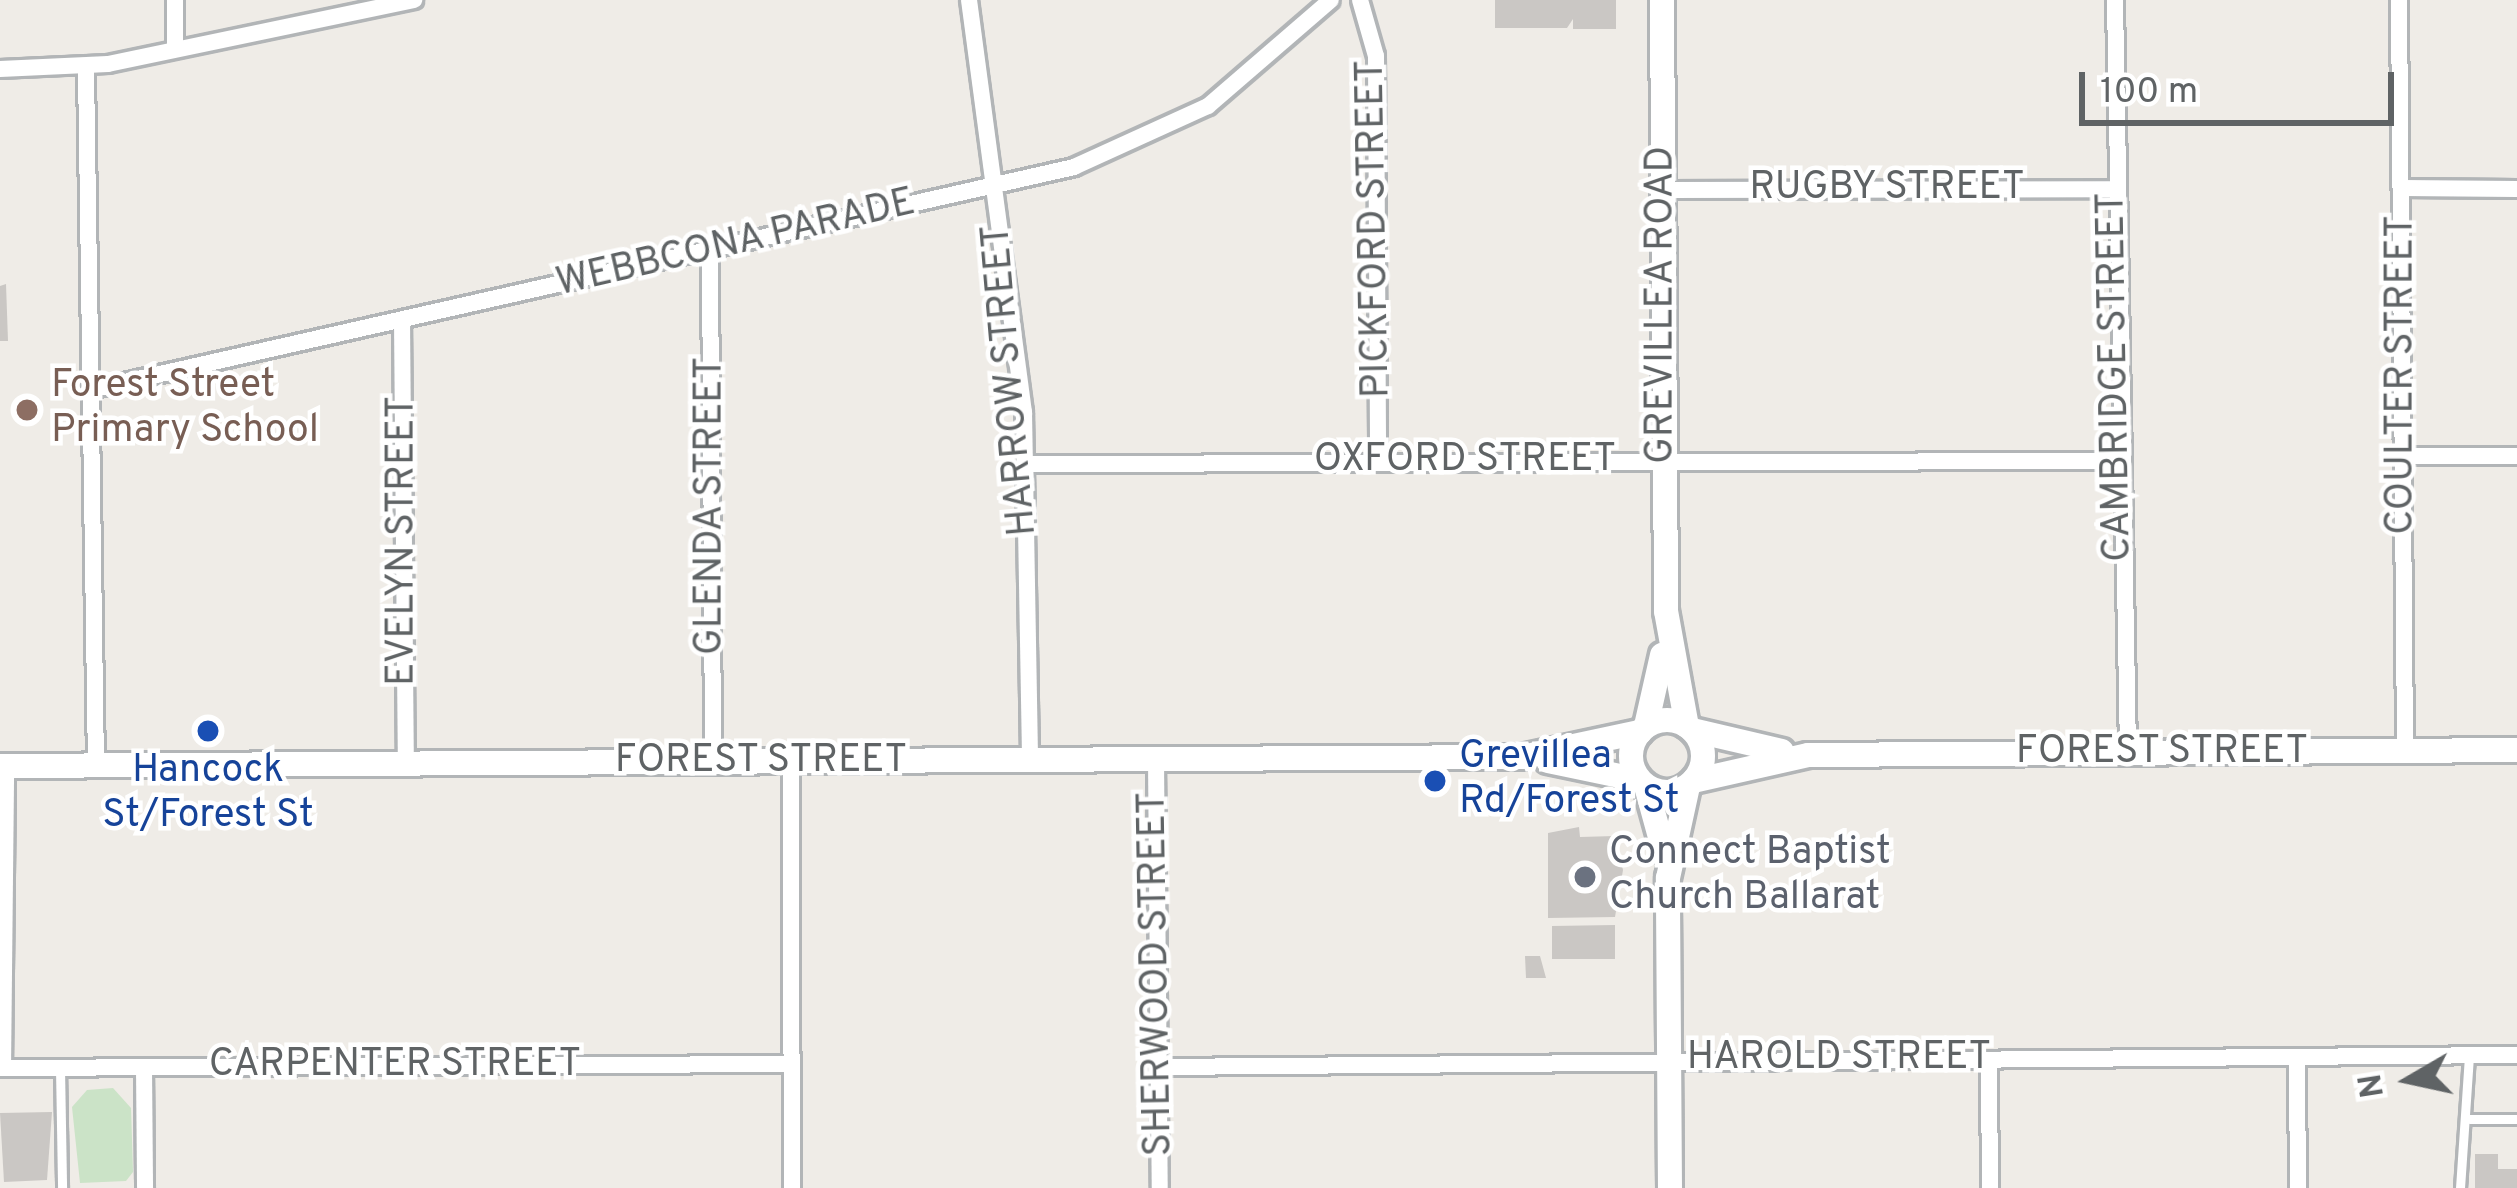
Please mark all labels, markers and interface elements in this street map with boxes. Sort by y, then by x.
scale bar [2085,48,2400,122]
street label: PICKFORD STREET [1350,59,1402,399]
text: 100 m [2100,70,2198,116]
street label: GREVILLEA ROAD [1640,145,1686,465]
street label: RUGBY STREET [1749,166,2025,212]
street label: WEBBCONA PARADE [551,181,921,309]
street label: CAMBRIDGE STREET [2090,192,2144,562]
street label: COULTER STREET [2380,215,2426,535]
street label: HARROW STREET [975,222,1049,538]
street label: GLENDA STREET [689,356,735,656]
place label: Forest Street Primary School [51,365,319,456]
street label: EVELYN STREET [381,396,427,686]
marker: Forest Street Primary School [14,397,40,423]
street label: OXFORD STREET [1314,438,1616,484]
marker: Hancock St/Forest St [195,718,221,744]
street label: FOREST STREET [2015,730,2309,776]
place label: Grevillea Rd/Forest St [1459,736,1679,827]
street label: FOREST STREET [614,739,908,785]
place label: Hancock St/Forest St [102,750,314,841]
marker: Grevillea Rd/Forest St [1422,768,1448,794]
street label: SHERWOOD STREET [1131,791,1185,1157]
place label: Connect Baptist Church Ballarat [1609,832,1891,923]
marker: Connect Baptist Church Ballarat [1572,864,1598,890]
north arrow [2349,1020,2469,1140]
street label: HAROLD STREET [1687,1036,1991,1082]
street label: CARPENTER STREET [209,1043,581,1089]
text: N [2351,1071,2396,1101]

